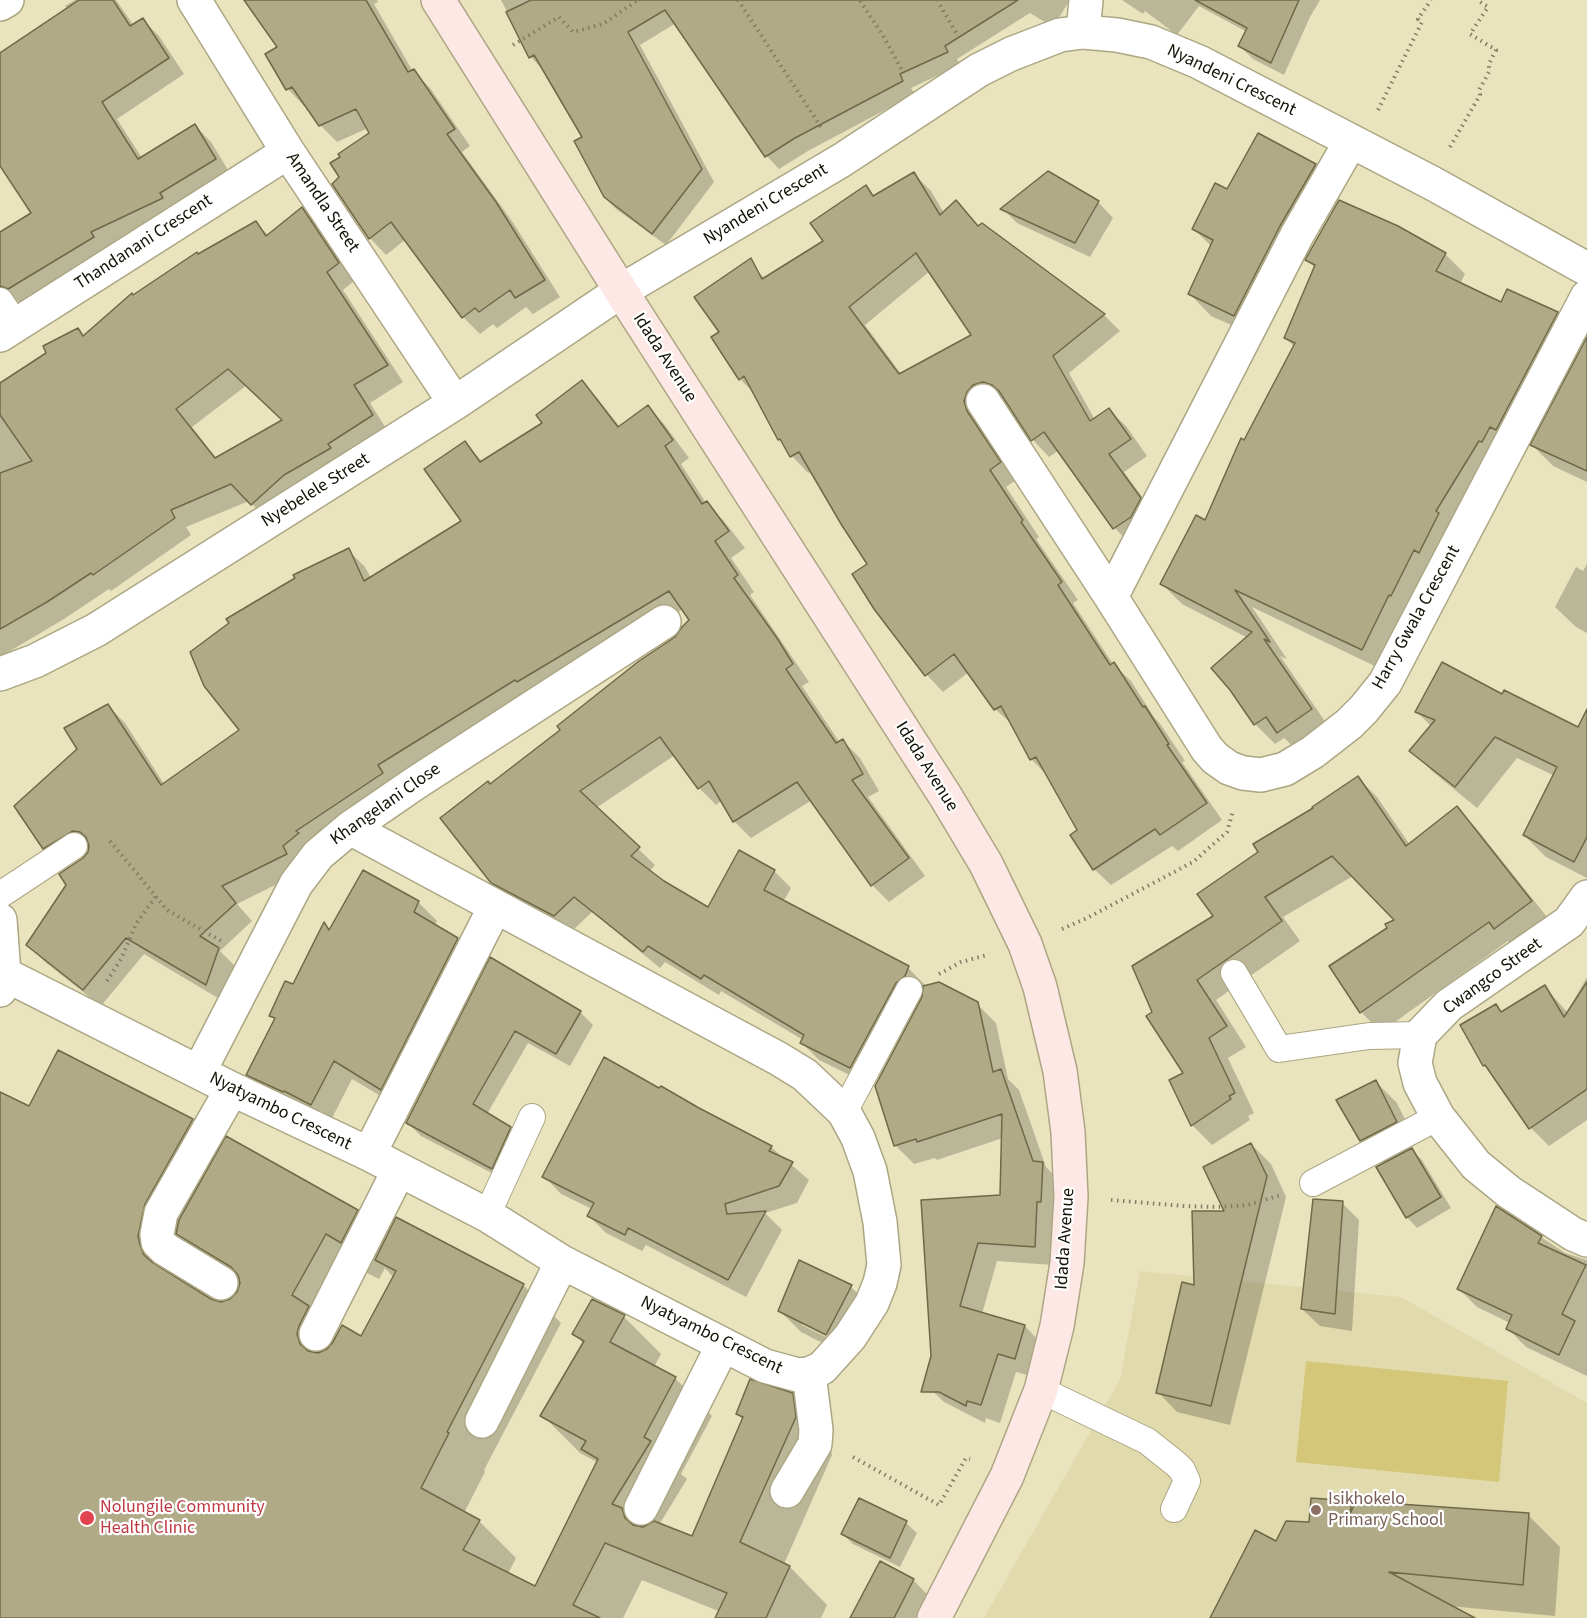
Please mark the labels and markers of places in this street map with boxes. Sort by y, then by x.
place label: Isikhokelo Primary School [1328,1489,1443,1532]
place label: Nolungile Community Health Clinic [100,1497,265,1540]
marker: Isikhokelo Primary School [1309,1503,1323,1517]
marker: Nolungile Community Health Clinic [78,1509,96,1527]

